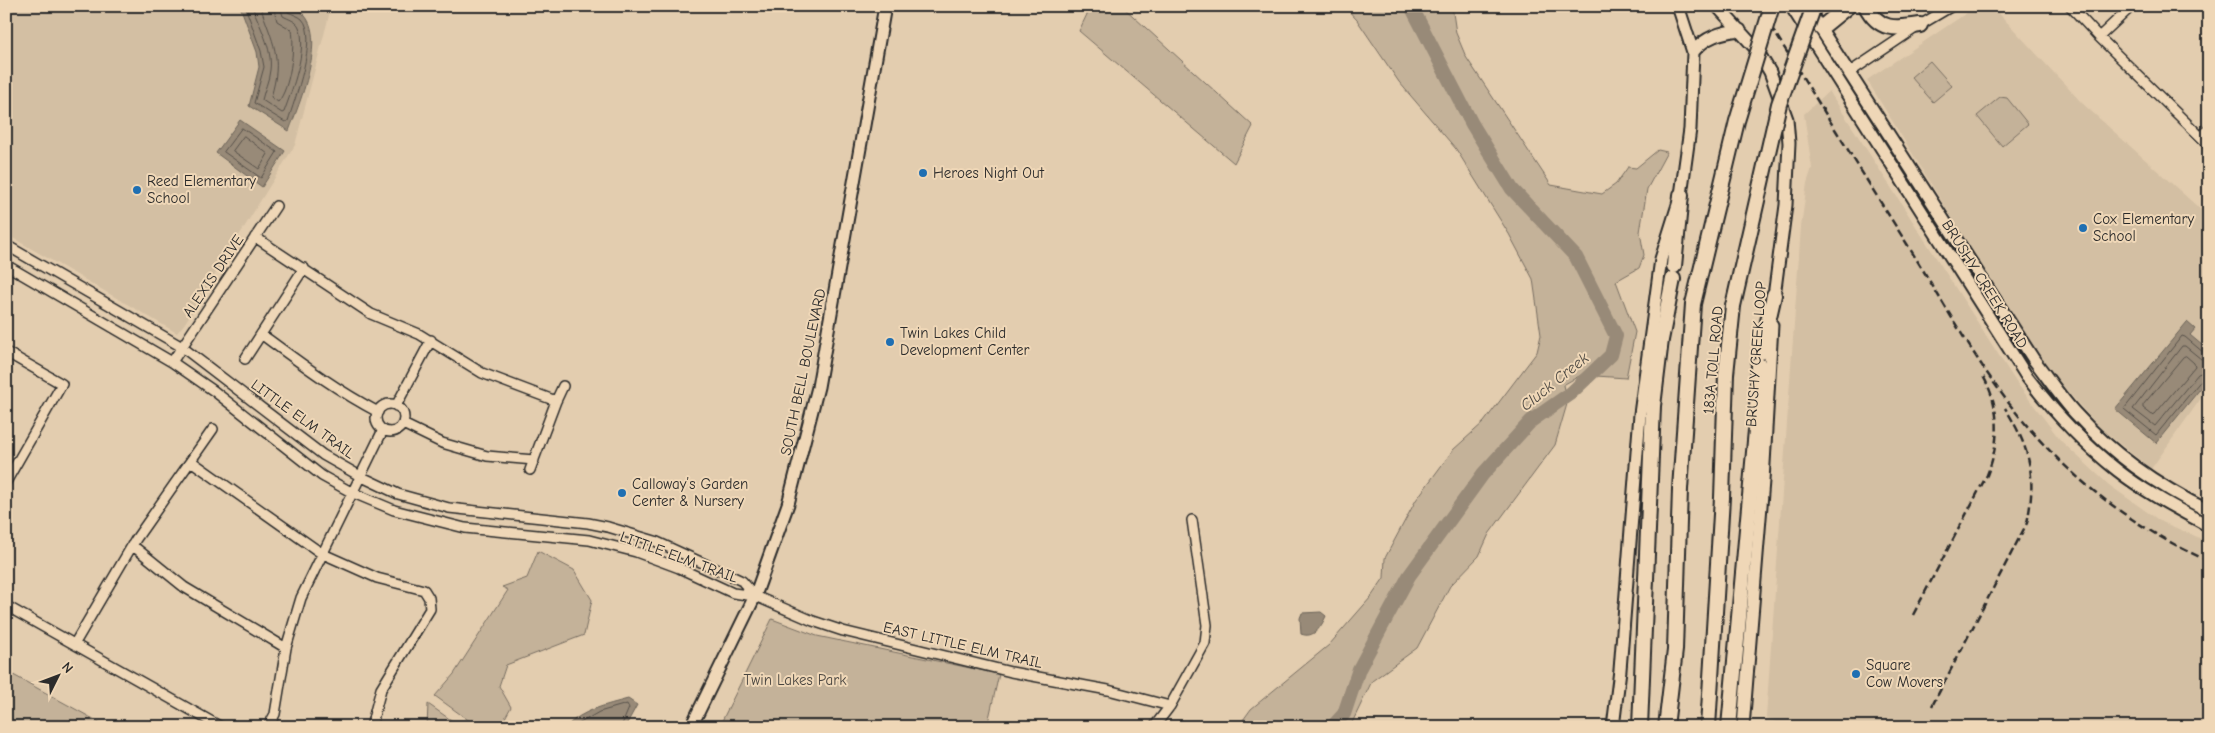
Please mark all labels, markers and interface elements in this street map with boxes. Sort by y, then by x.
place label: Heroes Night Out [933,164,1045,182]
marker: Heroes Night Out [917,167,929,179]
place label: Reed Elementary School [147,172,256,207]
marker: Reed Elementary School [131,184,143,196]
place label: Cox Elementary School [2093,210,2194,245]
street label: BRUSHY CREEK ROAD [1938,216,2032,352]
marker: Cox Elementary School [2077,222,2089,234]
street label: ALEXIS DRIVE [179,231,247,321]
street label: BRUSHY CREEK LOOP [1742,280,1770,427]
street label: SOUTH BELL BOULEVARD [776,287,830,457]
street label: 183A TOLL ROAD [1699,305,1727,415]
place label: Twin Lakes Child Development Center [900,324,1030,359]
marker: Twin Lakes Child Development Center [884,336,896,348]
water label: Cluck Creek [1517,349,1592,415]
street label: LITTLE ELM TRAIL [248,375,359,463]
place label: Calloway’s Garden Center & Nursery [632,475,748,510]
marker: Calloway’s Garden Center & Nursery [616,487,628,499]
street label: LITTLE ELM TRAIL [618,527,741,587]
street label: EAST LITTLE ELM TRAIL [882,618,1045,672]
north arrow [32,650,82,700]
place label: Square Cow Movers [1866,656,1943,691]
text: N [58,659,77,677]
marker: Square Cow Movers [1850,668,1862,680]
park label: Twin Lakes Park [744,671,847,689]

